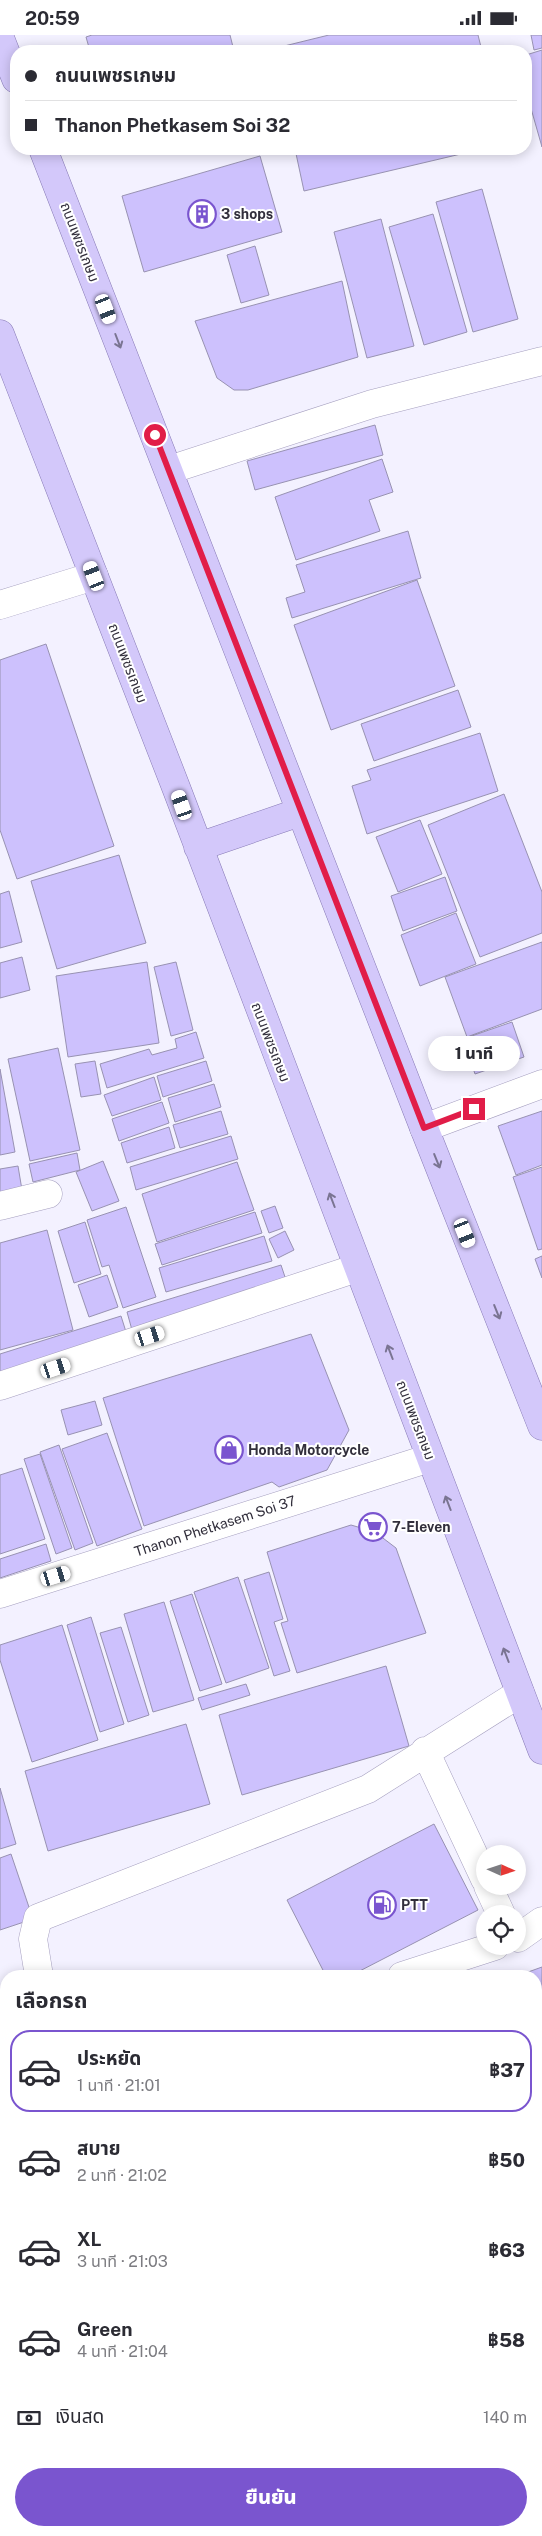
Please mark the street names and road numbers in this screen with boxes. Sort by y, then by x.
street label: ถนนเพชรเกษม [58,200,102,284]
street label: ถนนเพชรเกษม [106,621,150,705]
street label: ถนนเพชรเกษม [249,1000,293,1084]
street label: ถนนเพชรเกษม [394,1378,438,1462]
street label: Thanon Phetkasem Soi 37 [132,1492,298,1560]

